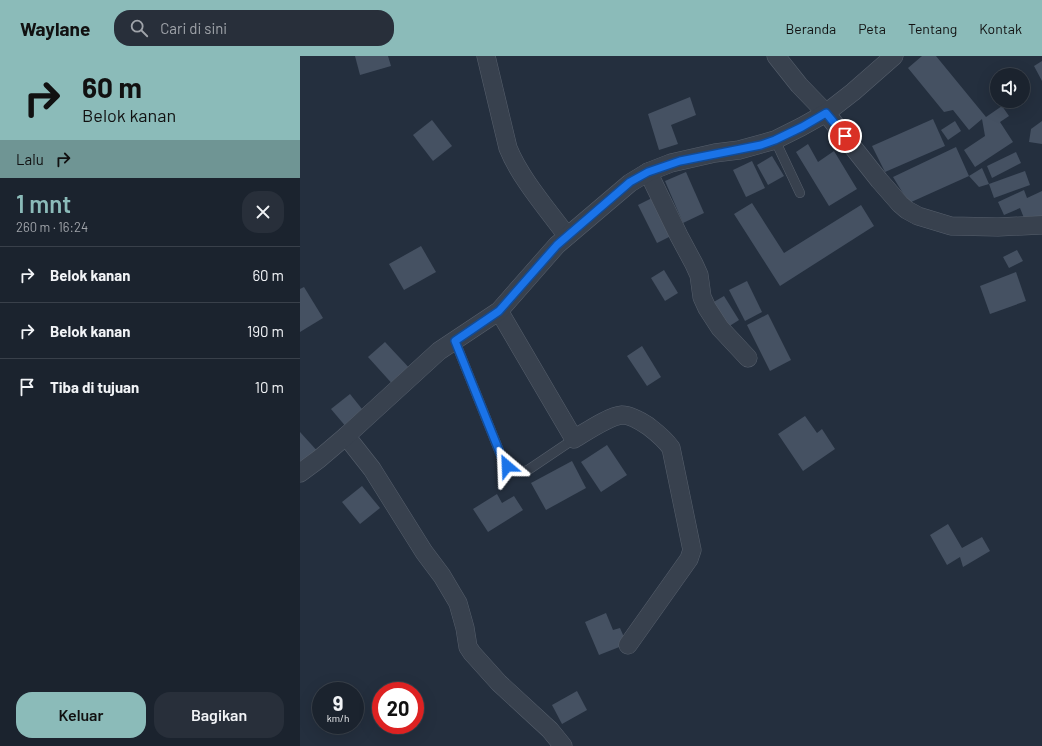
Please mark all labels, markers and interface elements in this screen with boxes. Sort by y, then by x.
search box [114,10,394,46]
text: Waylane [20,17,90,40]
icon: search [128,17,150,39]
text: Cari di sini [160,19,227,37]
text: Beranda [786,20,836,37]
text: Peta [858,20,886,37]
text: Tentang [908,20,957,37]
text: Kontak [979,20,1022,37]
map controls [990,68,1030,108]
button: sound [990,68,1030,108]
text: 60 m [82,70,142,104]
icon: right [16,72,68,124]
text: Belok kanan [82,104,176,126]
pin [828,119,862,153]
icon: arrive [834,125,856,147]
icon: right [52,148,74,170]
text: Lalu [16,150,44,168]
text: 1 mnt [16,189,71,218]
button: close [242,191,284,233]
text: 260 m · 16:24 [16,219,88,235]
icon: right [16,264,38,286]
text: Belok kanan [50,266,130,284]
text: 60 m [252,266,284,284]
icon: right [16,320,38,342]
text: Belok kanan [50,322,130,340]
text: 190 m [247,322,284,340]
icon: arrive [16,376,38,398]
text: Tiba di tujuan [50,378,139,396]
text: 10 m [255,378,284,396]
position arrow [486,445,528,487]
speed limit sign: 20 [372,682,424,734]
text: 9 [333,691,343,715]
button: Keluar [16,692,146,738]
button: Bagikan [154,692,284,738]
text: km/h [327,712,349,724]

